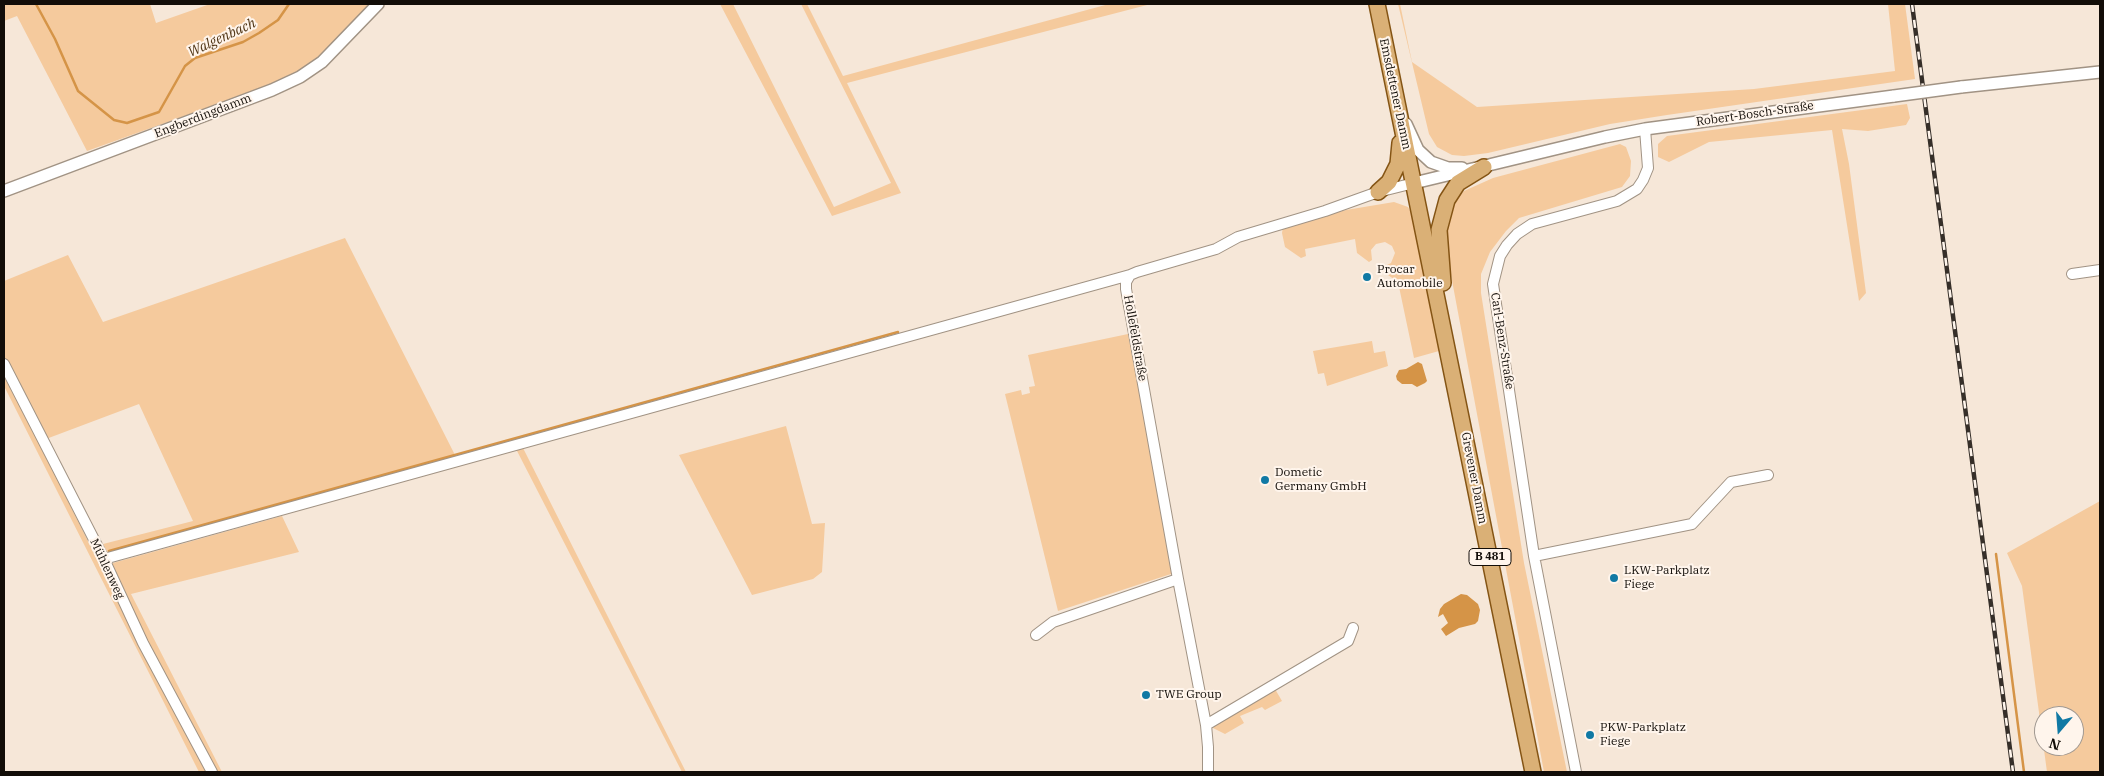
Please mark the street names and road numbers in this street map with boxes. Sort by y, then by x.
street label: Emsdettener Damm [1376,37,1414,151]
street label: Engberdingdamm [152,91,254,141]
street label: Robert-Bosch-Straße [1695,99,1815,129]
street label: Carl-Benz-Straße [1487,292,1517,390]
street label: Hollefeldstraße [1120,294,1150,382]
street label: Grevener Damm [1458,431,1490,525]
street label: Mühlenweg [87,536,127,602]
road number: B 481 [1469,548,1511,566]

